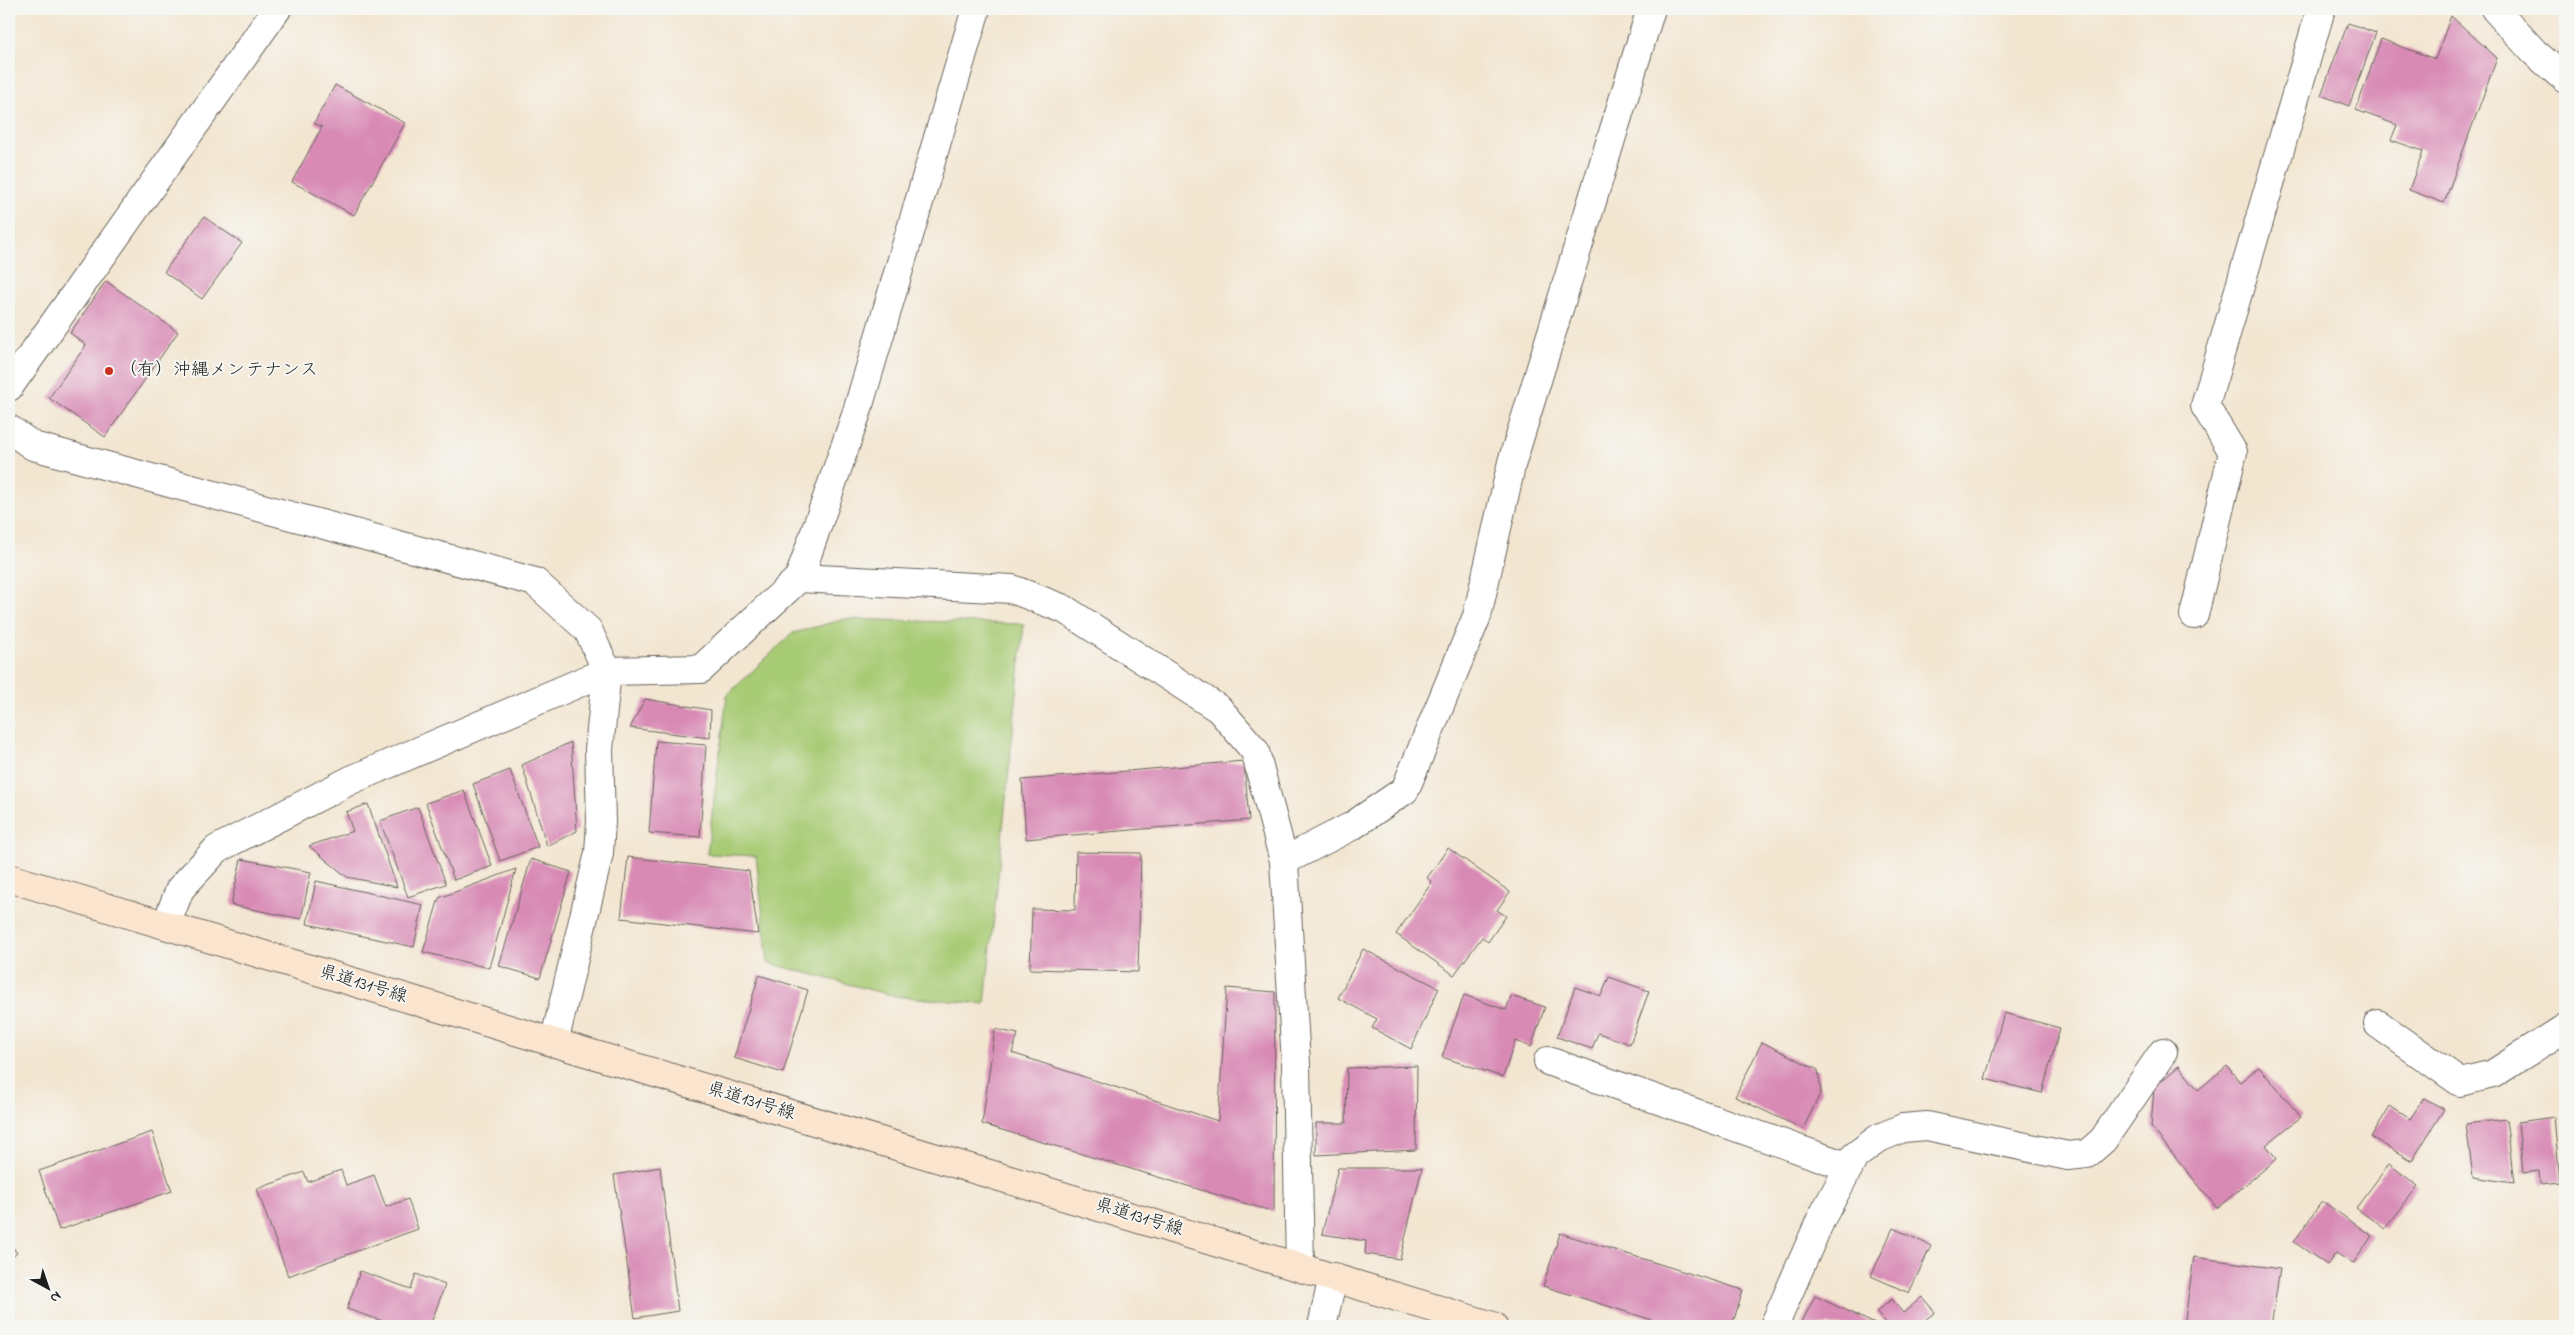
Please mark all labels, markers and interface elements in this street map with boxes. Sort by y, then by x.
place label: （有）沖縄メンテナンス [119,358,318,384]
marker: （有）沖縄メンテナンス [103,365,115,377]
street label: 県道131号線 [316,959,410,1011]
street label: 県道131号線 [704,1076,798,1128]
street label: 県道131号線 [1092,1192,1186,1244]
north arrow [22,1262,72,1312]
text: N [45,1286,66,1308]

